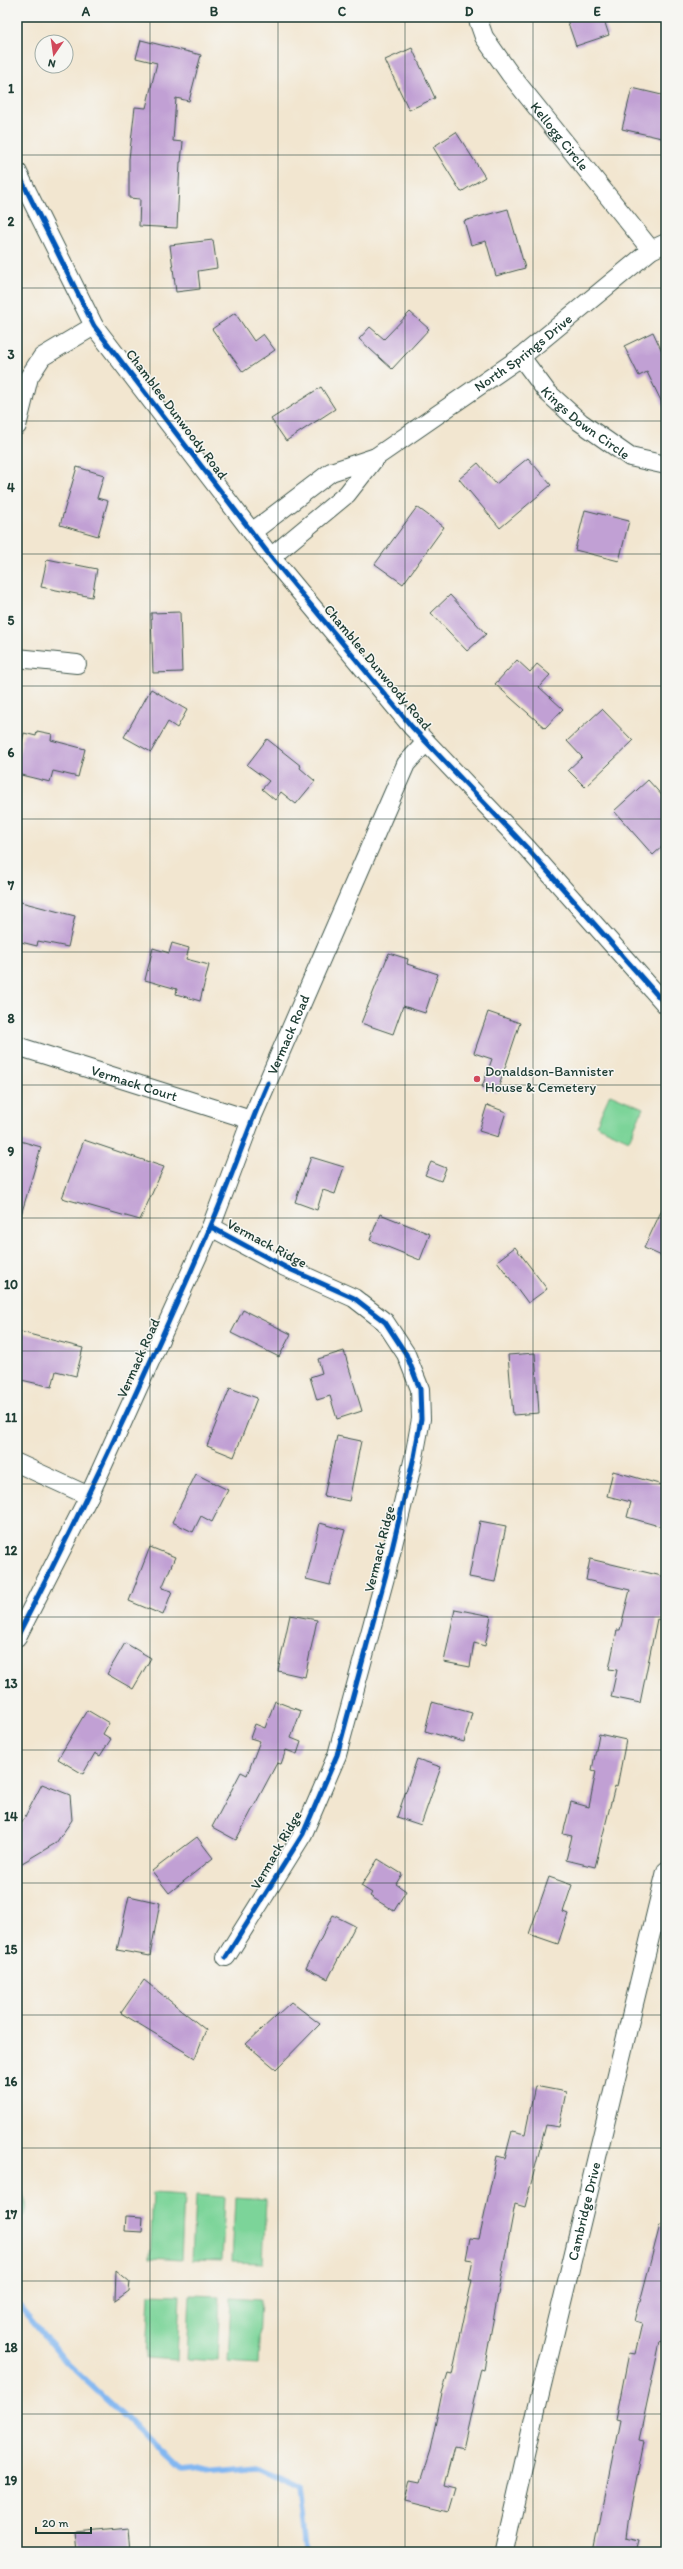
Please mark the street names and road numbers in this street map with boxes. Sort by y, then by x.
street label: Kellogg Circle [527,99,592,174]
street label: North Springs Drive [471,310,576,396]
street label: Chamblee Dunwoody Road [122,346,231,483]
street label: Kings Down Circle [537,383,633,463]
street label: Chamblee Dunwoody Road [320,601,435,734]
street label: Vermack Road [264,992,314,1077]
street label: Vermack Court [89,1062,179,1105]
street label: Vermack Ridge [224,1215,310,1272]
street label: Vermack Road [113,1315,164,1401]
street label: Vermack Ridge [361,1504,399,1594]
street label: Vermack Ridge [247,1807,306,1893]
street label: Cambridge Drive [564,2160,605,2262]

